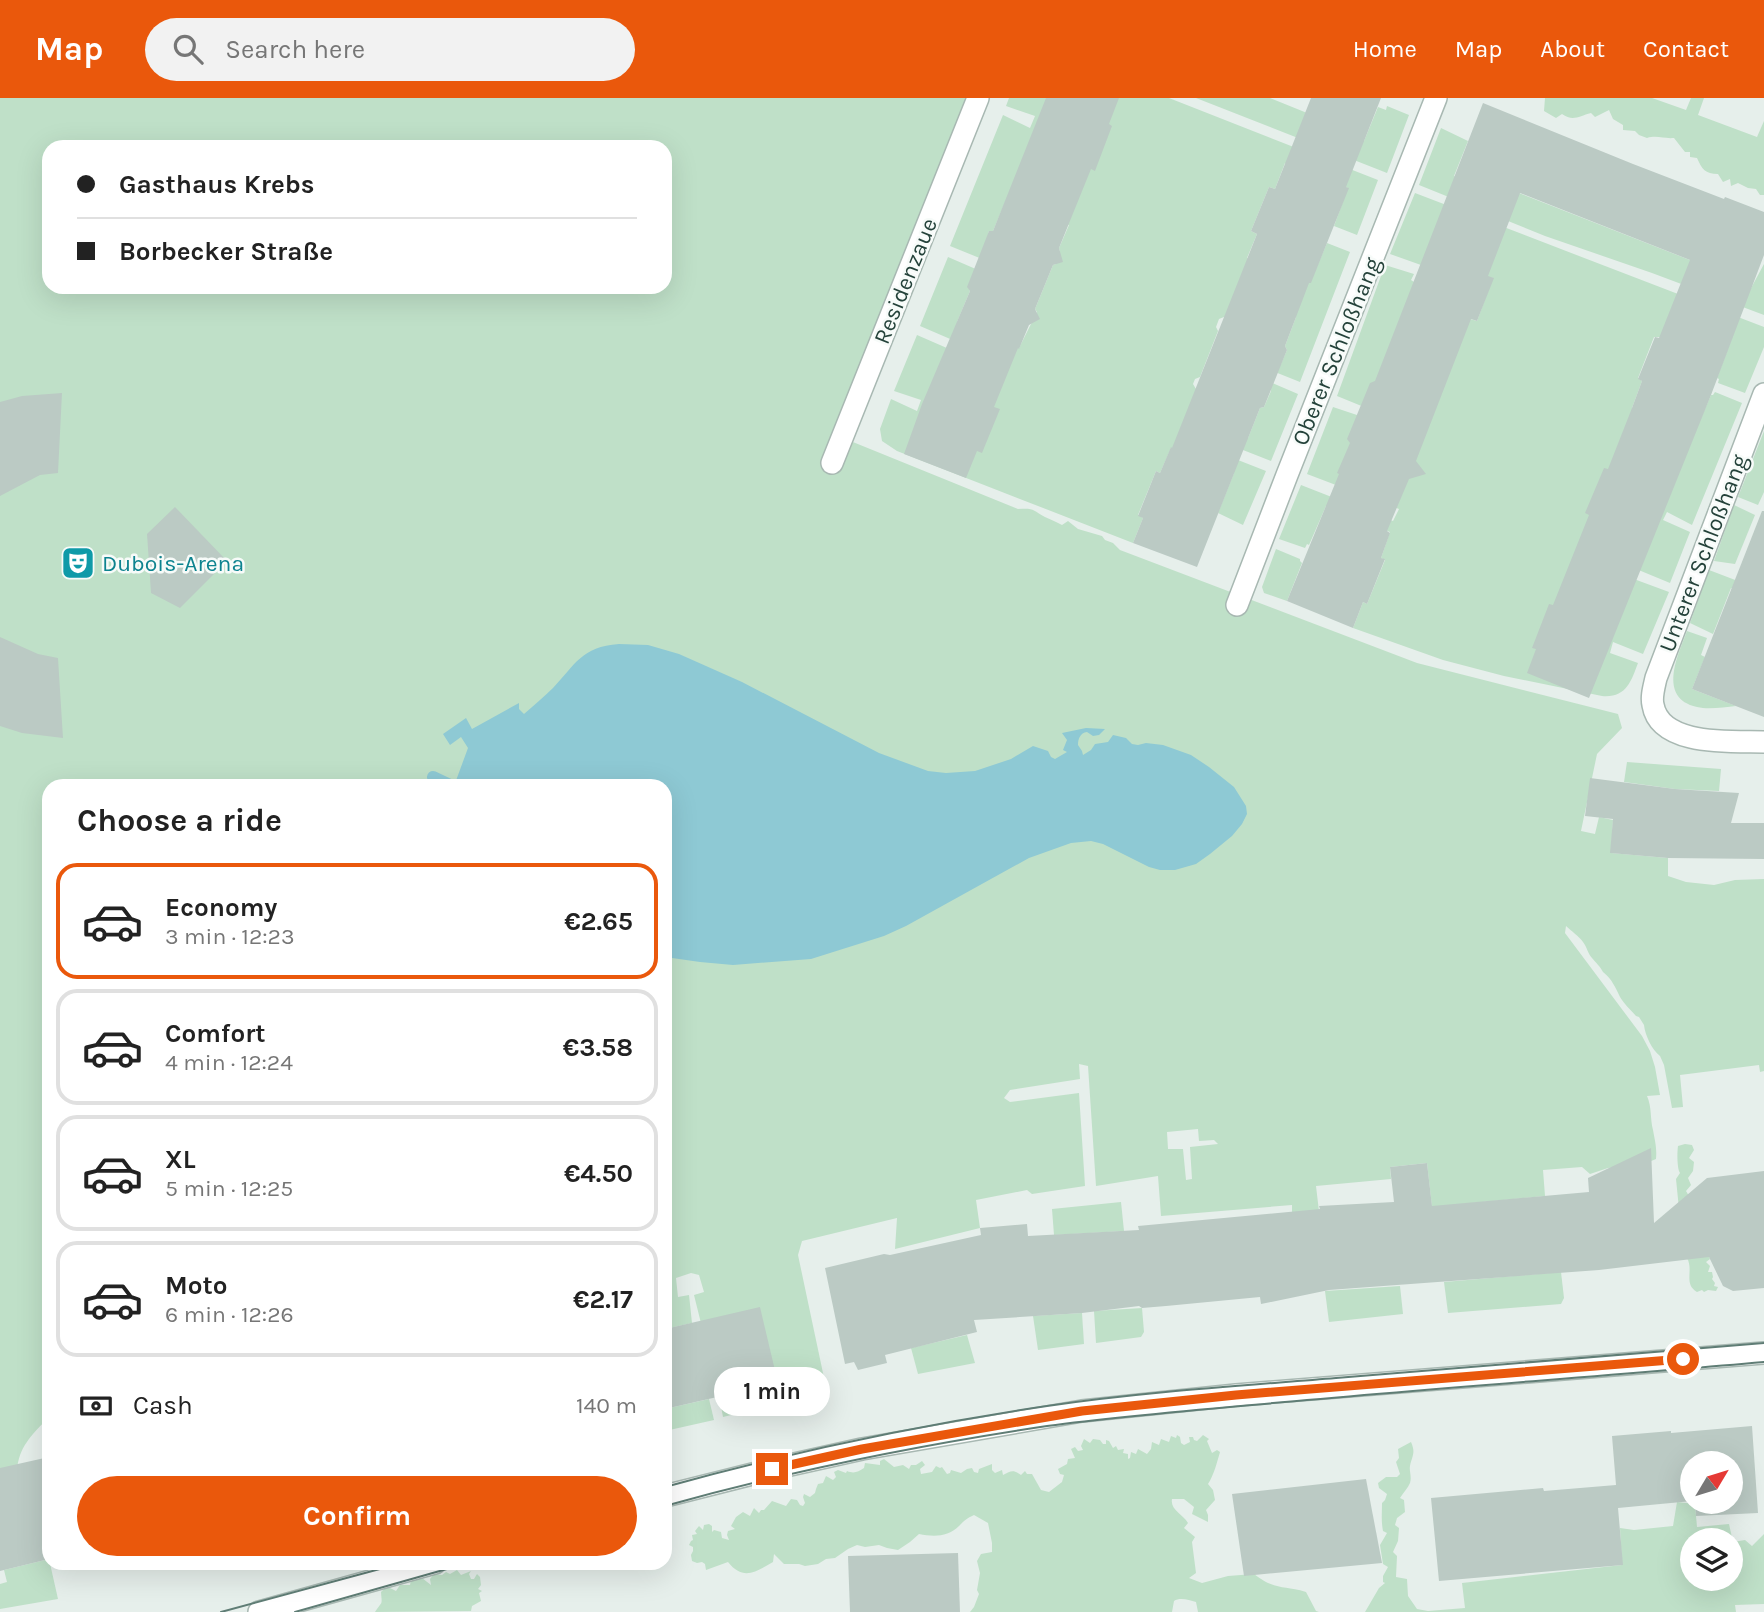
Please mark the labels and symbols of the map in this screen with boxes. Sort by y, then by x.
street label: Residenzaue [868,214,943,348]
street label: Oberer Schloßhang [1286,253,1387,449]
street label: Unterer Schloßhang [1653,451,1754,656]
theatre icon: Dubois-Arena [59,544,97,582]
place label: Dubois-Arena [102,550,244,577]
route start [1667,1343,1699,1375]
callout: 1 min [714,1368,830,1416]
north arrow [1680,1451,1743,1514]
route end [756,1453,788,1485]

